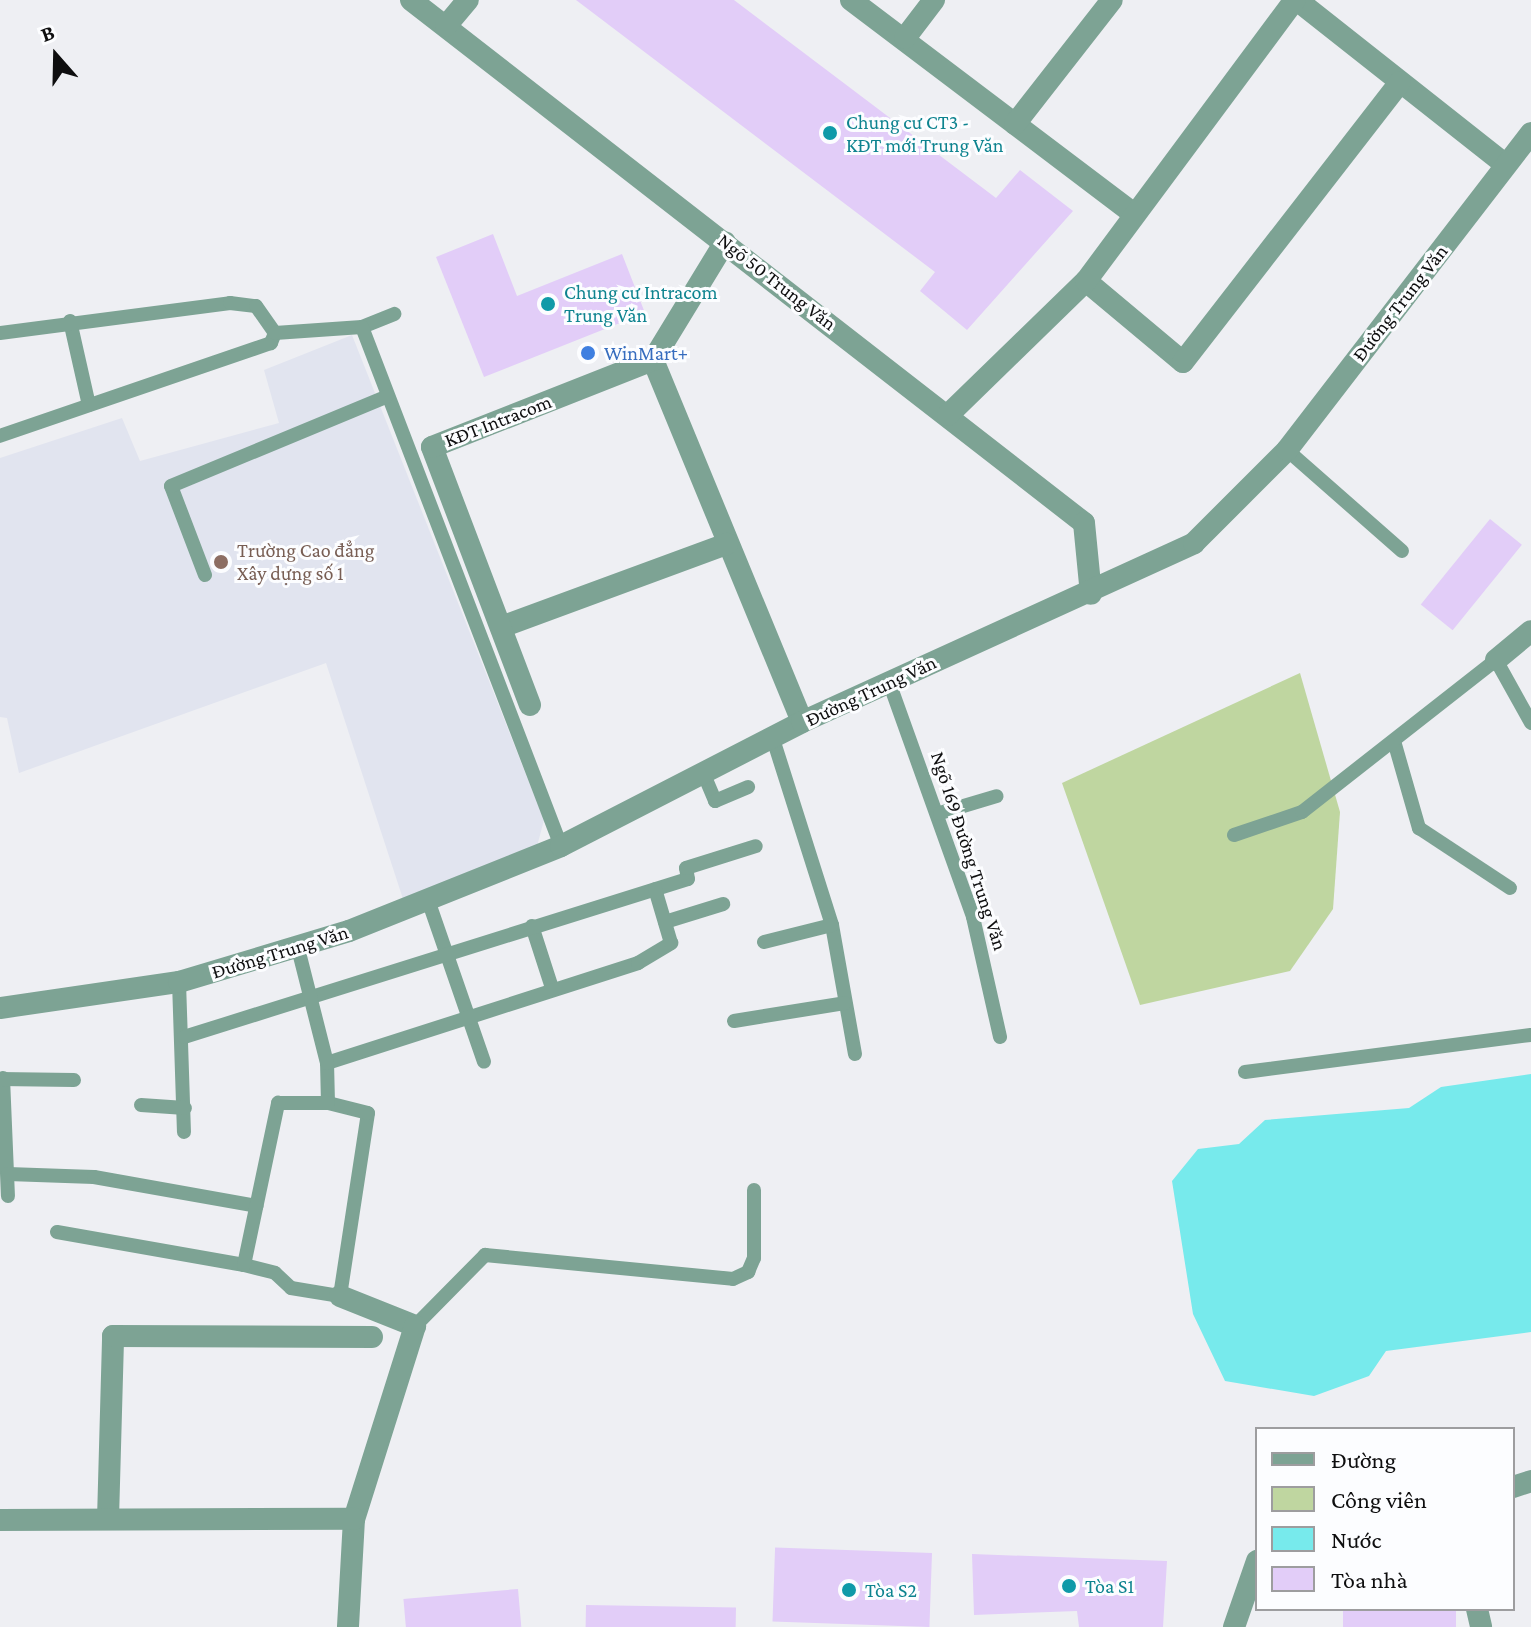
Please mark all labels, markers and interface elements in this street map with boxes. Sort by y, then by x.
north arrow [16,16,96,96]
text: B [37,19,58,47]
place label: Chung cư CT3 - KĐT mới Trung Văn [846,110,1003,157]
marker: Chung cư CT3 - KĐT mới Trung Văn [821,124,839,142]
street label: Ngõ 50 Trung Văn [713,228,841,336]
street label: Đường Trung Văn [1347,240,1453,366]
place label: Chung cư Intracom Trung Văn [564,280,718,327]
marker: Chung cư Intracom Trung Văn [539,295,557,313]
place label: WinMart+ [604,341,688,365]
marker: WinMart+ [579,344,597,362]
street label: KĐT Intracom [441,390,555,452]
place label: Trường Cao đẳng Xây dựng số 1 [237,538,374,585]
marker: Trường Cao đẳng Xây dựng số 1 [212,553,230,571]
street label: Đường Trung Văn [802,650,940,732]
street label: Ngõ 169 Đường Trung Văn [926,749,1012,953]
street label: Đường Trung Văn [209,920,351,984]
legend [1255,1427,1515,1611]
text: Đường [1331,1446,1396,1473]
text: Công viên [1331,1486,1427,1513]
text: Nước [1331,1526,1381,1553]
text: Tòa nhà [1331,1566,1408,1593]
place label: Tòa S1 [1085,1574,1134,1598]
marker: Tòa S1 [1060,1577,1078,1595]
place label: Tòa S2 [865,1578,917,1602]
marker: Tòa S2 [840,1581,858,1599]

